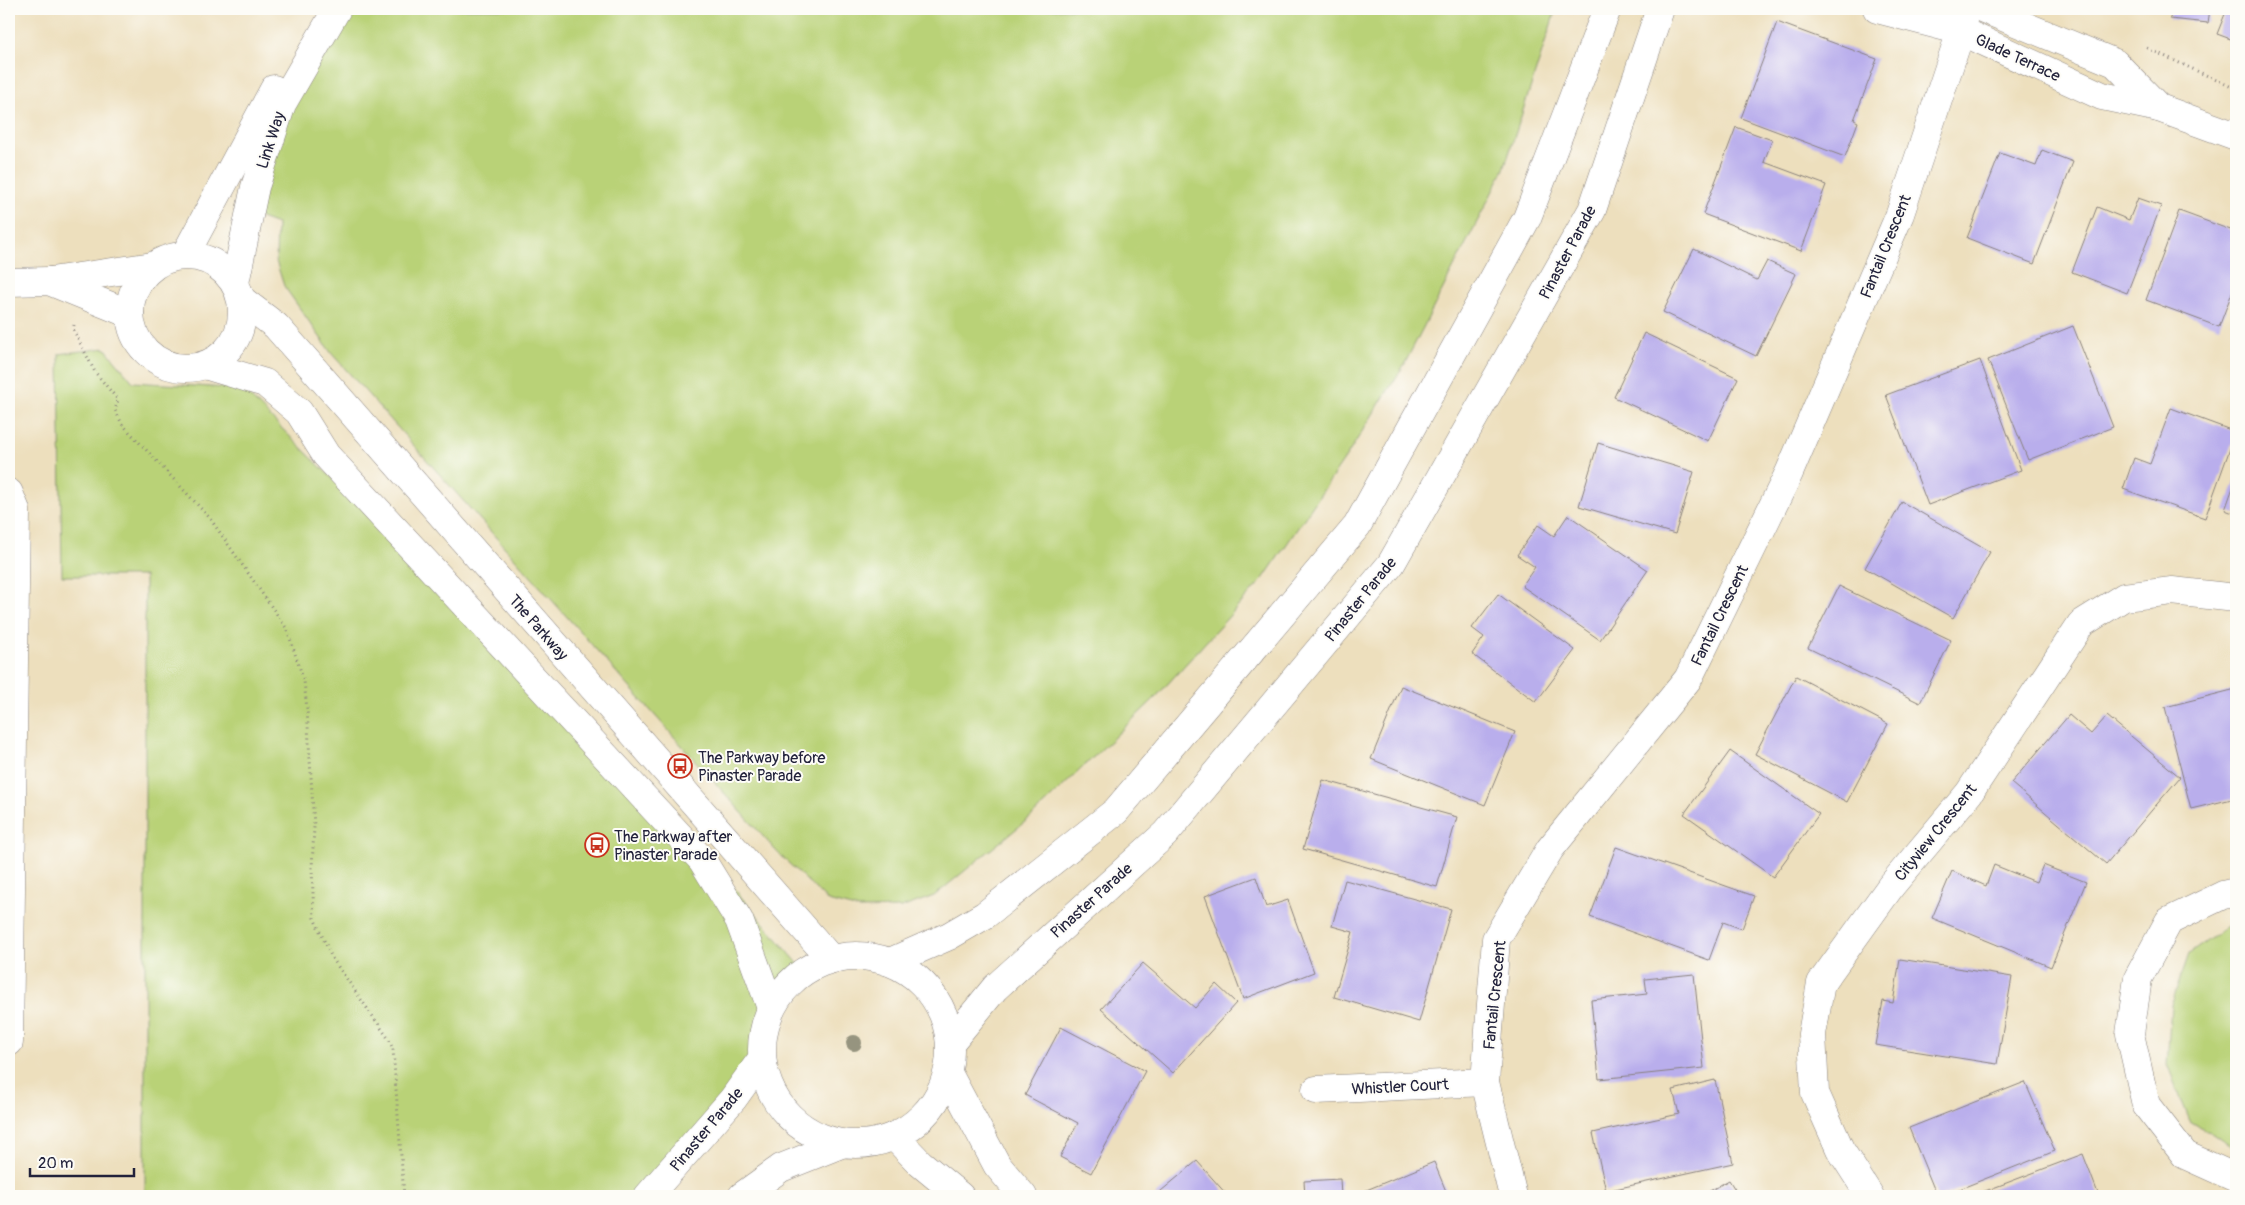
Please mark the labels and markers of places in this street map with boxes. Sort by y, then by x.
place label: The Parkway before Pinaster Parade [698,748,826,786]
bus stop icon: The Parkway before Pinaster Parade [667,753,693,779]
place label: The Parkway after Pinaster Parade [614,827,733,865]
bus stop icon: The Parkway after Pinaster Parade [584,832,610,858]

